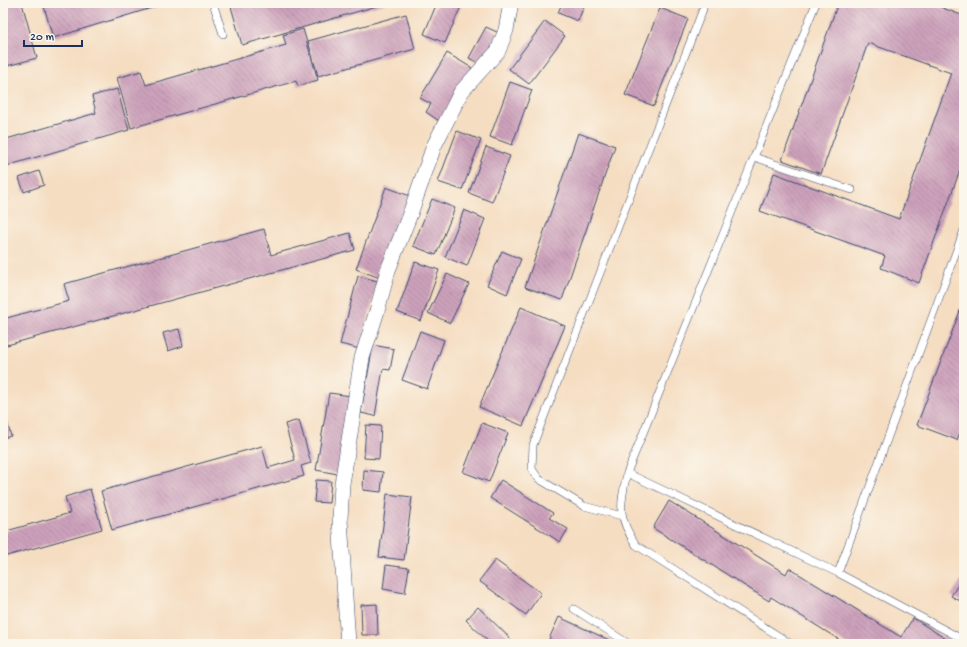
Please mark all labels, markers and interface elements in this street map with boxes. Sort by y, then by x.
scale bar [24,22,82,48]
text: 20 m [30,31,55,45]

